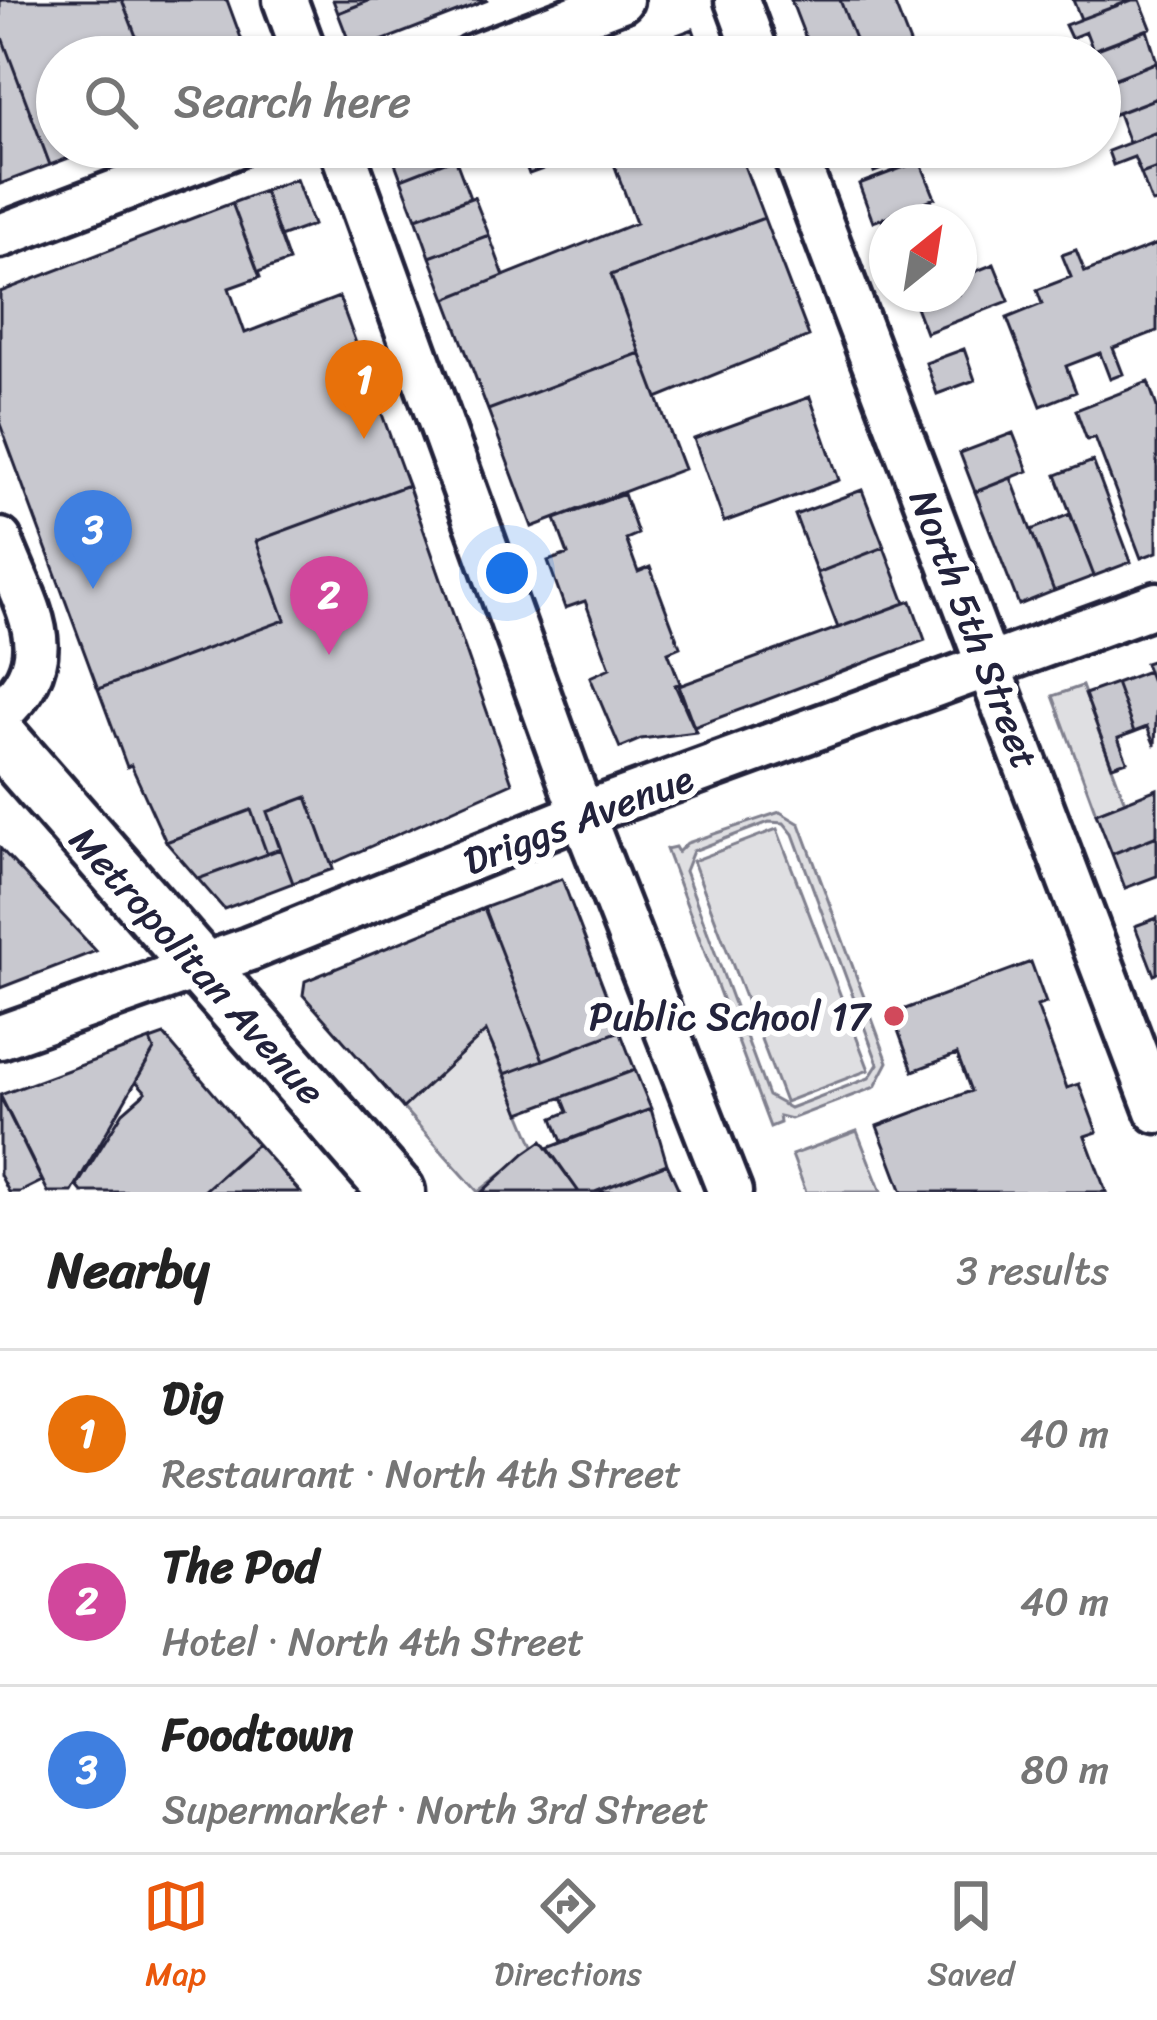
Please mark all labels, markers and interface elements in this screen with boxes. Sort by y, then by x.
search box [36,36,1121,168]
text: Search here [174,62,411,142]
icon: search [78,69,144,135]
north arrow [869,204,977,312]
pin: 1 [325,340,403,439]
street label: North 5th Street [889,479,1060,779]
pin: 3 [54,490,132,589]
your location [477,543,537,603]
pin: 2 [290,556,368,655]
street label: Driggs Avenue [453,744,704,895]
street label: Metropolitan Avenue [52,809,343,1122]
place label: Public School 17 [589,982,873,1051]
marker: Public School 17 [881,1003,907,1029]
text: Nearby [48,1225,209,1315]
text: 3 results [956,1236,1109,1305]
text: Dig [162,1359,224,1439]
text: 1 [79,1399,95,1468]
text: 40 m [1020,1399,1109,1468]
text: Restaurant · North 4th Street [162,1439,681,1508]
text: The Pod [162,1527,318,1607]
text: 2 [76,1567,98,1636]
text: 40 m [1020,1567,1109,1636]
text: Hotel · North 4th Street [162,1607,584,1676]
text: Foodtown [162,1695,353,1775]
text: 3 [76,1735,98,1804]
text: 80 m [1021,1735,1109,1804]
text: Supermarket · North 3rd Street [162,1775,709,1844]
tab: Map [143,1873,209,2003]
tab: Directions [494,1873,642,2003]
tab: Saved [927,1873,1014,2003]

